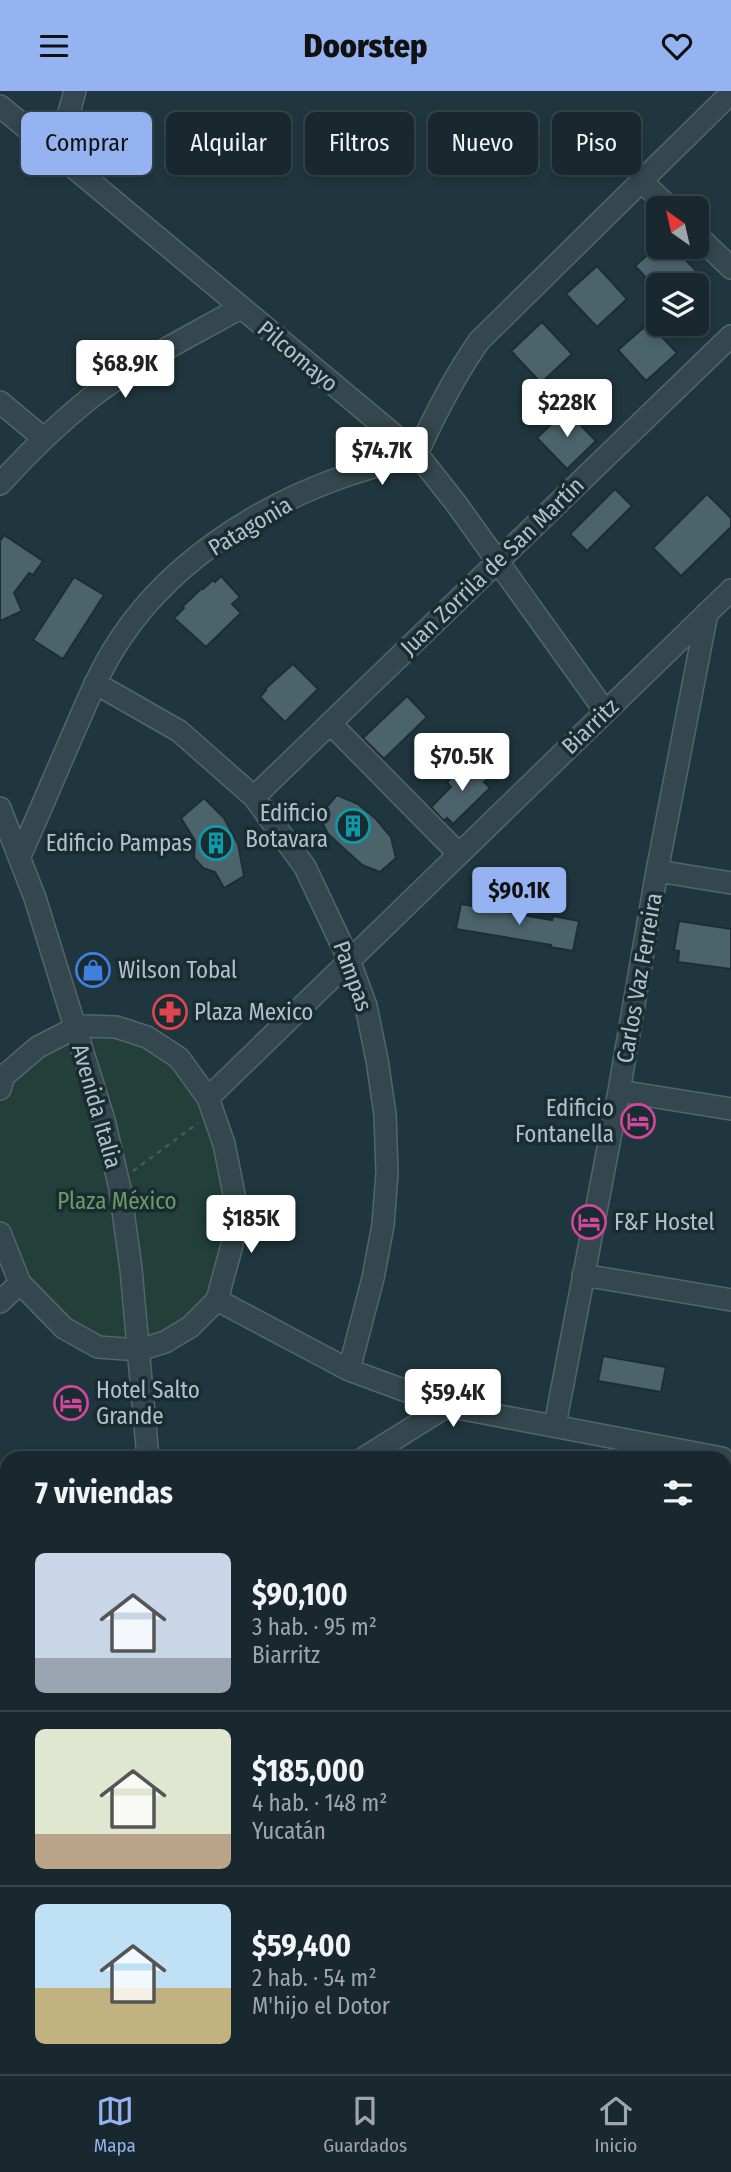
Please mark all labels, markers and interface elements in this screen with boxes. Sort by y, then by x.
icon: menu [35,27,73,65]
text: Doorstep [304,27,427,65]
icon: heart [658,27,696,65]
chip: Comprar [21,112,152,175]
chip: Alquilar [166,112,291,175]
chip: Filtros [305,112,414,175]
chip: Nuevo [428,112,538,175]
chip: Piso [552,112,641,175]
north arrow [646,196,709,259]
map controls [646,196,709,336]
button: layers [646,273,709,336]
street label: Pilcomayo [252,314,344,398]
pin: $68.9K [68,341,182,400]
text: $68.9K [92,349,158,377]
pin: $228K [518,379,616,439]
text: $228K [538,388,596,416]
pin: $74.7K [325,427,439,487]
text: $74.7K [352,436,412,464]
street label: Juan Zorrila de San Martín [394,471,590,661]
street label: Patagonia [203,490,297,562]
street label: Biarritz [556,692,624,760]
pin: $70.5K [405,733,519,793]
text: $70.5K [430,742,494,770]
place label: Edificio Botavara [245,799,328,853]
building icon: Edificio Botavara [334,807,372,845]
building icon: Edificio Pampas [197,824,235,862]
place label: Edificio Pampas [46,829,192,857]
pin: $90.1K [462,867,576,927]
text: $90.1K [488,876,550,904]
street label: Carlos Vaz Ferreira [610,891,668,1065]
street label: Pampas [327,937,379,1015]
shop icon: Wilson Tobal [74,951,112,989]
place label: Wilson Tobal [118,956,237,984]
pharmacy icon: Plaza Mexico [151,993,189,1031]
place label: Plaza Mexico [194,998,313,1026]
street label: Avenida Italia [66,1041,128,1171]
place label: Edificio Fontanella [515,1094,614,1148]
hotel icon: Edificio Fontanella [619,1102,657,1140]
park label: Plaza México [57,1187,177,1215]
pin: $185K [202,1195,300,1255]
hotel icon: F&F Hostel [570,1203,608,1241]
text: $185K [222,1204,280,1232]
place label: F&F Hostel [614,1208,715,1236]
pin: $59.4K [396,1369,510,1429]
place label: Hotel Salto Grande [96,1376,200,1430]
text: $59.4K [421,1378,485,1406]
hotel icon: Hotel Salto Grande [52,1384,90,1422]
icon: filters [659,1474,697,1512]
text: 7 viviendas [35,1475,173,1511]
text: $90,100 [252,1577,348,1613]
icon: home [91,1581,175,1665]
text: 3 hab. · 95 m² [252,1613,377,1641]
text: Biarritz [252,1641,320,1669]
text: $185,000 [252,1753,365,1789]
icon: home [91,1757,175,1841]
text: 4 hab. · 148 m² [252,1789,387,1817]
text: Yucatán [252,1817,326,1845]
text: $59,400 [252,1928,351,1964]
icon: home [91,1932,175,2016]
text: 2 hab. · 54 m² [252,1964,377,1992]
text: M'hijo el Dotor [252,1992,390,2020]
tab: Mapa [94,2092,136,2157]
tab: Guardados [323,2092,407,2157]
tab: Inicio [595,2092,637,2157]

